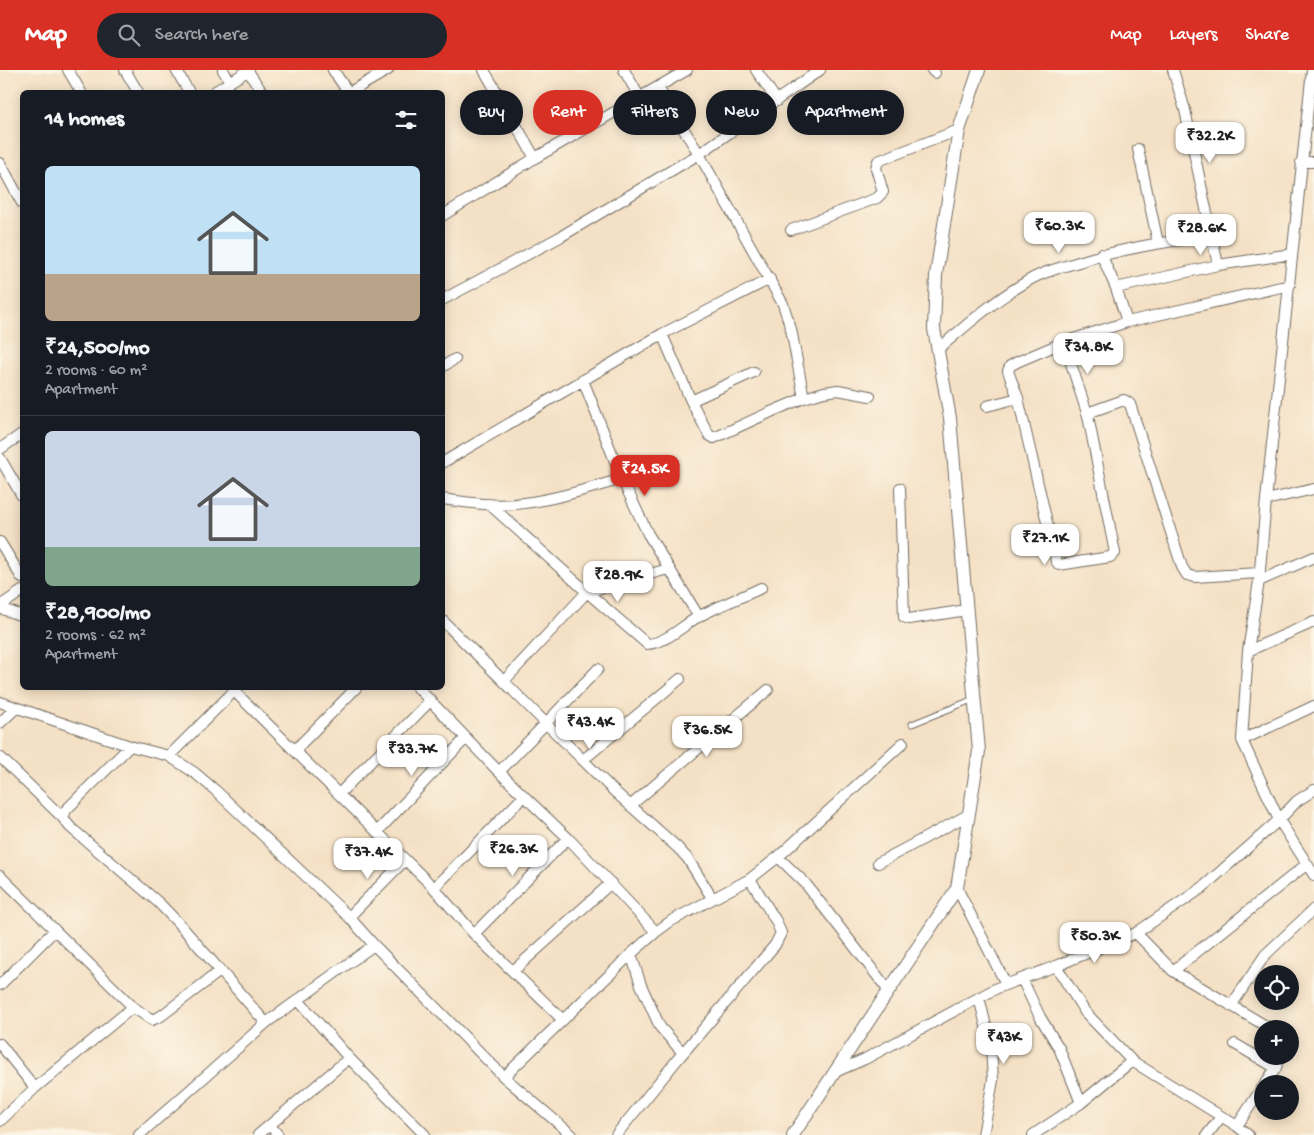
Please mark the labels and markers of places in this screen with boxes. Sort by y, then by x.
pin: ₹32.2K [1169,122,1251,164]
pin: ₹60.3K [1018,212,1100,254]
pin: ₹28.6K [1160,214,1242,256]
pin: ₹34.8K [1047,332,1129,375]
pin: ₹24.5K [604,454,686,497]
pin: ₹27.1K [1004,524,1086,566]
pin: ₹28.9K [577,560,659,603]
pin: ₹43.4K [549,708,631,750]
pin: ₹36.5K [666,716,748,758]
pin: ₹33.7K [371,734,453,777]
pin: ₹26.3K [472,834,554,877]
pin: ₹37.4K [327,838,409,880]
pin: ₹50.3K [1054,922,1136,964]
pin: ₹43K [974,1022,1034,1065]

